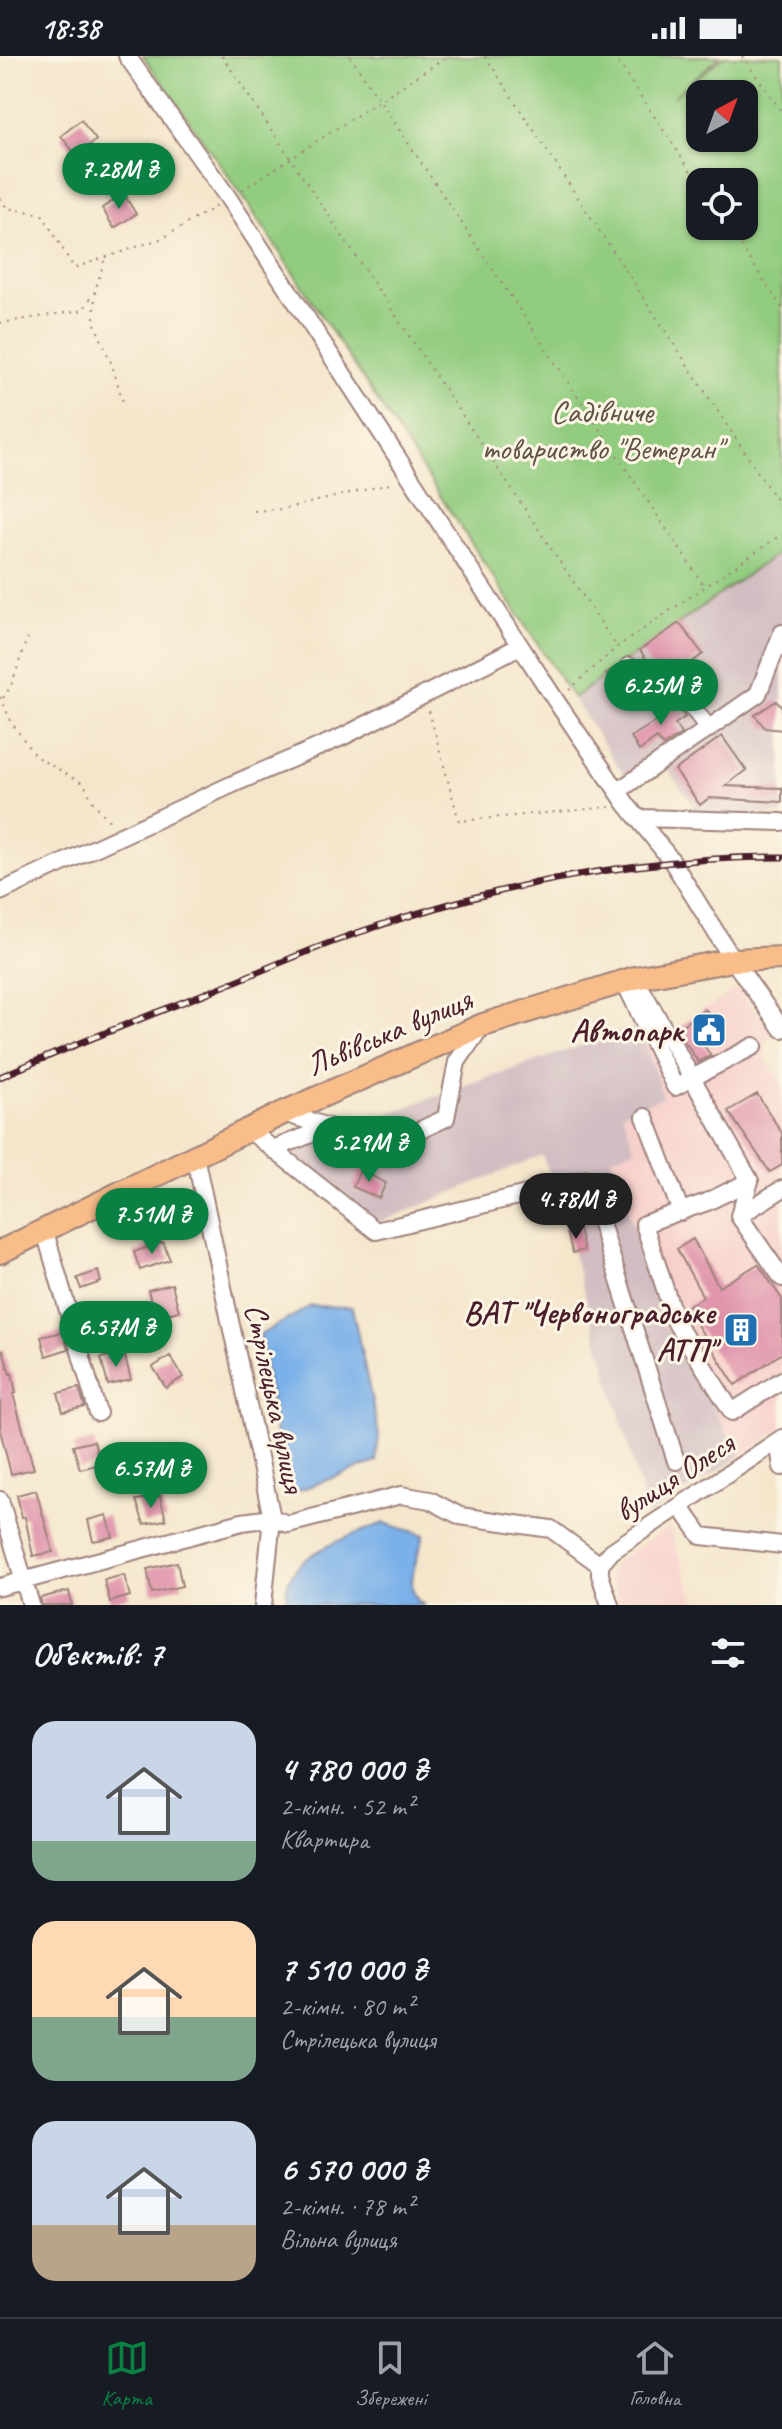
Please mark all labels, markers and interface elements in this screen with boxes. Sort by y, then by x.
text: 18:38 [40,9,100,47]
north arrow [686,80,758,152]
map controls [686,80,758,240]
pin: 7.28M ₴ [45,143,193,211]
text: 7.28M ₴ [80,152,158,185]
button: locate [686,168,758,240]
park label: Садівниче товариство "Ветеран" [482,391,729,469]
pin: 6.25M ₴ [587,659,735,727]
text: 6.25M ₴ [622,668,700,701]
street label: Львівська вулиця [300,978,479,1085]
place label: Автопарк [570,1010,685,1051]
public building icon: Автопарк [690,1011,728,1049]
pin: 5.29M ₴ [295,1116,443,1184]
text: 5.29M ₴ [331,1125,407,1158]
pin: 4.78M ₴ [502,1173,650,1241]
text: 4.78M ₴ [537,1182,615,1215]
pin: 7.51M ₴ [78,1188,226,1256]
text: 7.51M ₴ [114,1197,190,1230]
place label: ВАТ "Червоноградське АТП" [463,1292,722,1370]
street label: Стрілецька вулиця [235,1300,315,1498]
pin: 6.57M ₴ [42,1301,190,1369]
text: 6.57M ₴ [77,1310,155,1343]
building icon: ВАТ "Червоноградське АТП" [722,1311,760,1349]
street label: вулиця Олеся [607,1422,743,1531]
pin: 6.57M ₴ [77,1442,225,1510]
text: 6.57M ₴ [112,1451,190,1484]
icon: filters [706,1631,750,1675]
text: Об’єктів: 7 [32,1632,163,1675]
text: 4 780 000 ₴ [280,1747,427,1790]
icon: home [96,1753,192,1849]
text: 2-кімн. · 52 m² [280,1790,414,1823]
text: Квартира [280,1823,369,1856]
text: 7 510 000 ₴ [280,1947,427,1990]
icon: home [96,1953,192,2049]
text: 2-кімн. · 80 m² [280,1990,414,2023]
text: Стрілецька вулиця [280,2023,436,2056]
text: 6 570 000 ₴ [280,2147,427,2190]
icon: home [96,2153,192,2249]
text: 2-кімн. · 78 m² [280,2190,414,2223]
text: Вільна вулиця [280,2223,397,2256]
tab: Карта [101,2336,152,2412]
tab: Збережені [355,2336,426,2412]
tab: Головна [629,2336,681,2412]

